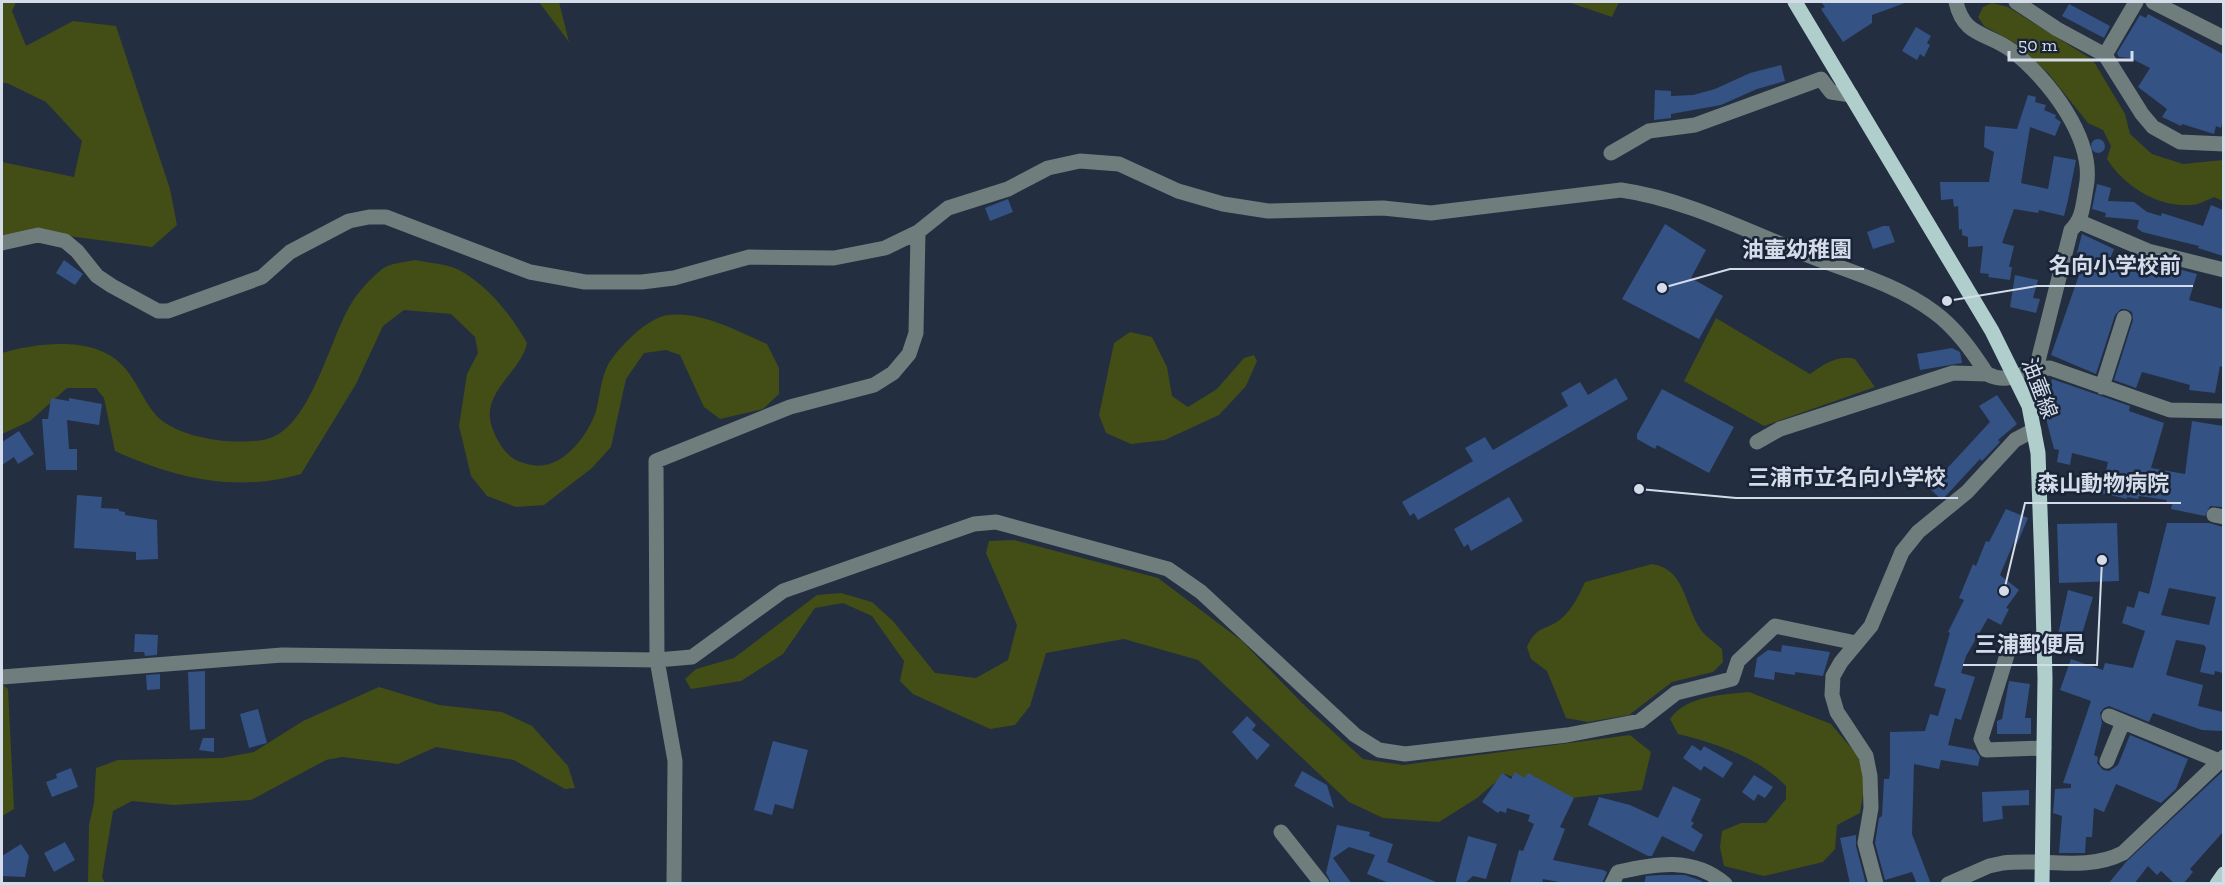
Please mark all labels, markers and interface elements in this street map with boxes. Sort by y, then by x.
scale bar [2009,24,2132,62]
text: 50 m [2018,34,2058,56]
callout: 油壷幼稚園 [1730,229,1864,269]
text: 油壷幼稚園 [1742,236,1852,263]
callout: 名向小学校前 [2037,246,2193,286]
text: 名向小学校前 [2049,252,2181,279]
street label: 油壷線 [2017,354,2063,422]
callout: 三浦市立名向小学校 [1736,458,1958,498]
callout: 森山動物病院 [2025,463,2181,503]
text: 三浦市立名向小学校 [1748,464,1946,491]
text: 森山動物病院 [2037,470,2169,497]
callout: 三浦郵便局 [1963,625,2097,665]
text: 三浦郵便局 [1975,631,2085,658]

